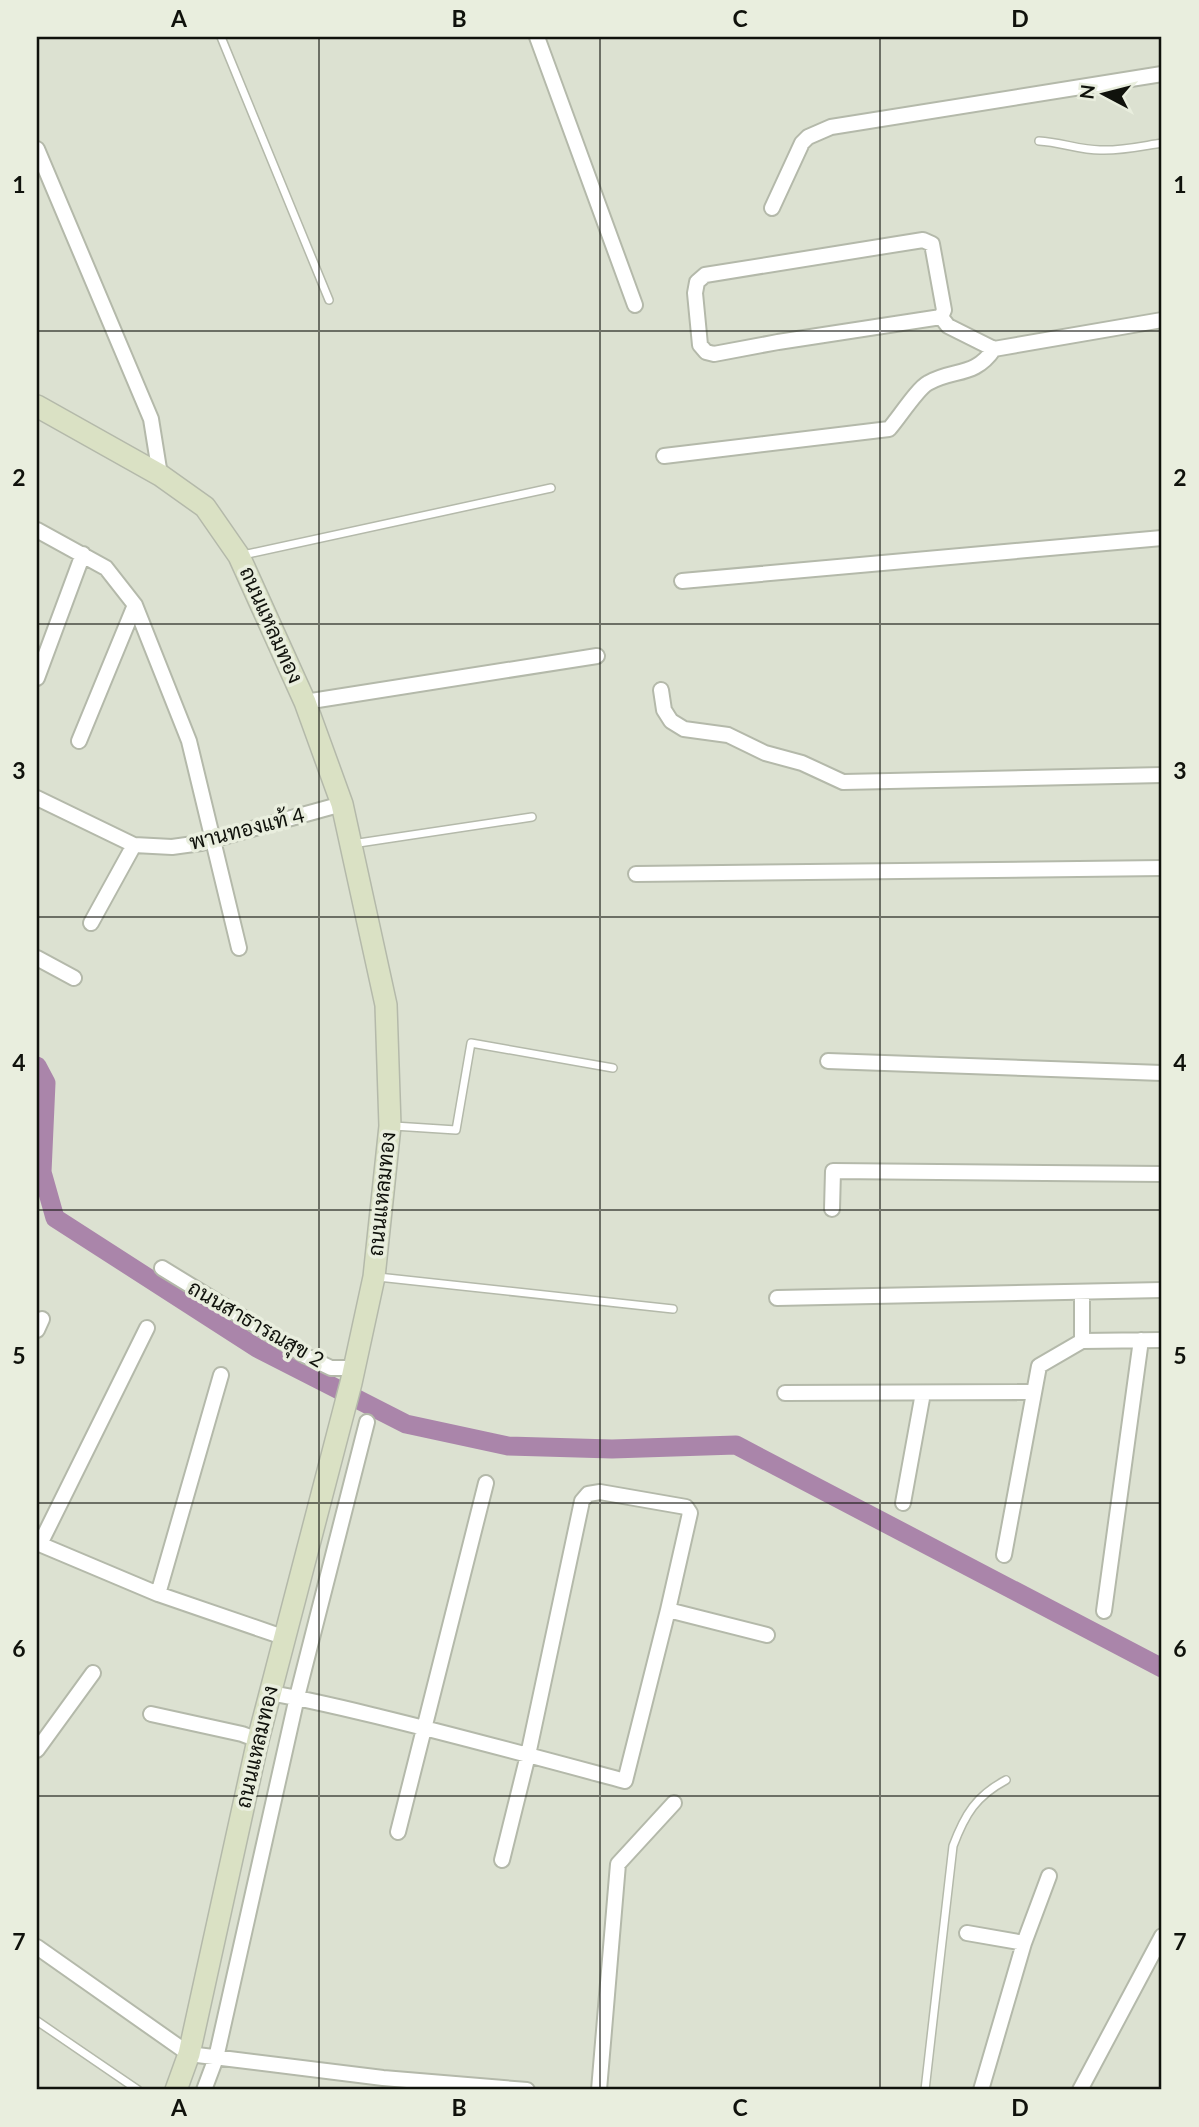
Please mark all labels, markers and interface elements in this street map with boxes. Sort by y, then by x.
text: A [170,4,188,32]
text: B [451,4,467,32]
text: C [732,4,748,32]
text: D [1011,4,1029,32]
north arrow [1070,60,1140,130]
text: N [1074,83,1099,101]
text: 1 [12,170,26,198]
text: 1 [1173,170,1187,198]
text: 2 [12,463,26,491]
text: 2 [1173,463,1187,491]
street label: ถนนแหลมทอง [235,562,309,687]
text: 3 [12,756,26,784]
text: 3 [1173,756,1187,784]
street label: พานทองแท้ 4 [186,801,307,854]
text: 4 [12,1048,26,1076]
text: 4 [1173,1048,1187,1076]
street label: ถนนแหลมทอง [362,1130,399,1257]
street label: ถนนสาธารณสุข 2 [183,1274,329,1374]
text: 5 [12,1341,26,1369]
text: 5 [1173,1341,1187,1369]
text: 6 [12,1634,26,1662]
text: 6 [1173,1634,1187,1662]
street label: ถนนแหลมทอง [229,1683,282,1810]
text: 7 [12,1927,26,1955]
text: 7 [1173,1927,1187,1955]
text: A [170,2093,188,2121]
text: B [451,2093,467,2121]
text: C [732,2093,748,2121]
text: D [1011,2093,1029,2121]

